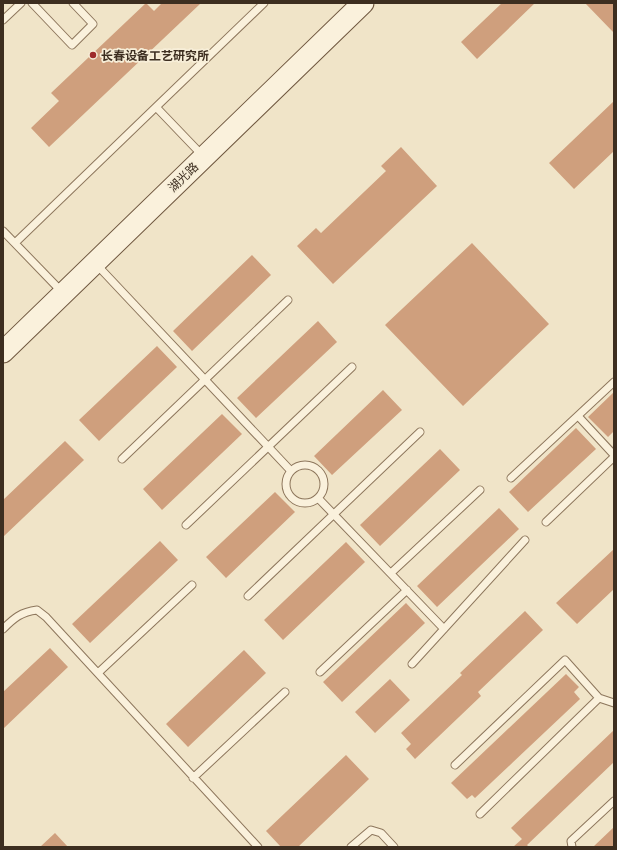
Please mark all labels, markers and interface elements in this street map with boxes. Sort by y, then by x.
place label: 长春设备工艺研究所 [101,47,209,64]
marker: 长春设备工艺研究所 [88,50,98,60]
street label: 湖光路 [164,158,202,196]

